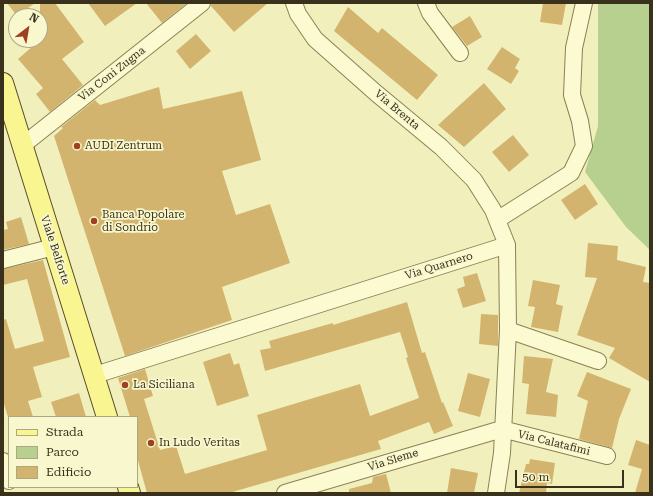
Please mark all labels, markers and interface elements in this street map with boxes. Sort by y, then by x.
north arrow [8,8,48,48]
text: N [27,10,41,26]
street label: Via Coni Zugna [76,44,148,104]
street label: Via Brenta [372,87,422,133]
place label: AUDI Zentrum [85,139,162,153]
marker: AUDI Zentrum [72,141,82,151]
place label: Banca Popolare di Sondrio [102,208,185,234]
street label: Viale Belforte [38,214,72,286]
marker: Banca Popolare di Sondrio [89,216,99,226]
street label: Via Quarnero [403,249,475,283]
place label: La Siciliana [133,378,195,392]
marker: La Siciliana [120,380,130,390]
legend [8,416,138,488]
text: Strada [46,425,83,439]
street label: Via Calatafimi [516,428,592,458]
place label: In Ludo Veritas [159,436,240,450]
marker: In Ludo Veritas [146,438,156,448]
text: Parco [46,445,79,459]
street label: Via Sleme [366,446,420,474]
scale bar [517,462,626,488]
text: Edificio [46,465,91,479]
text: 50 m [522,470,549,484]

